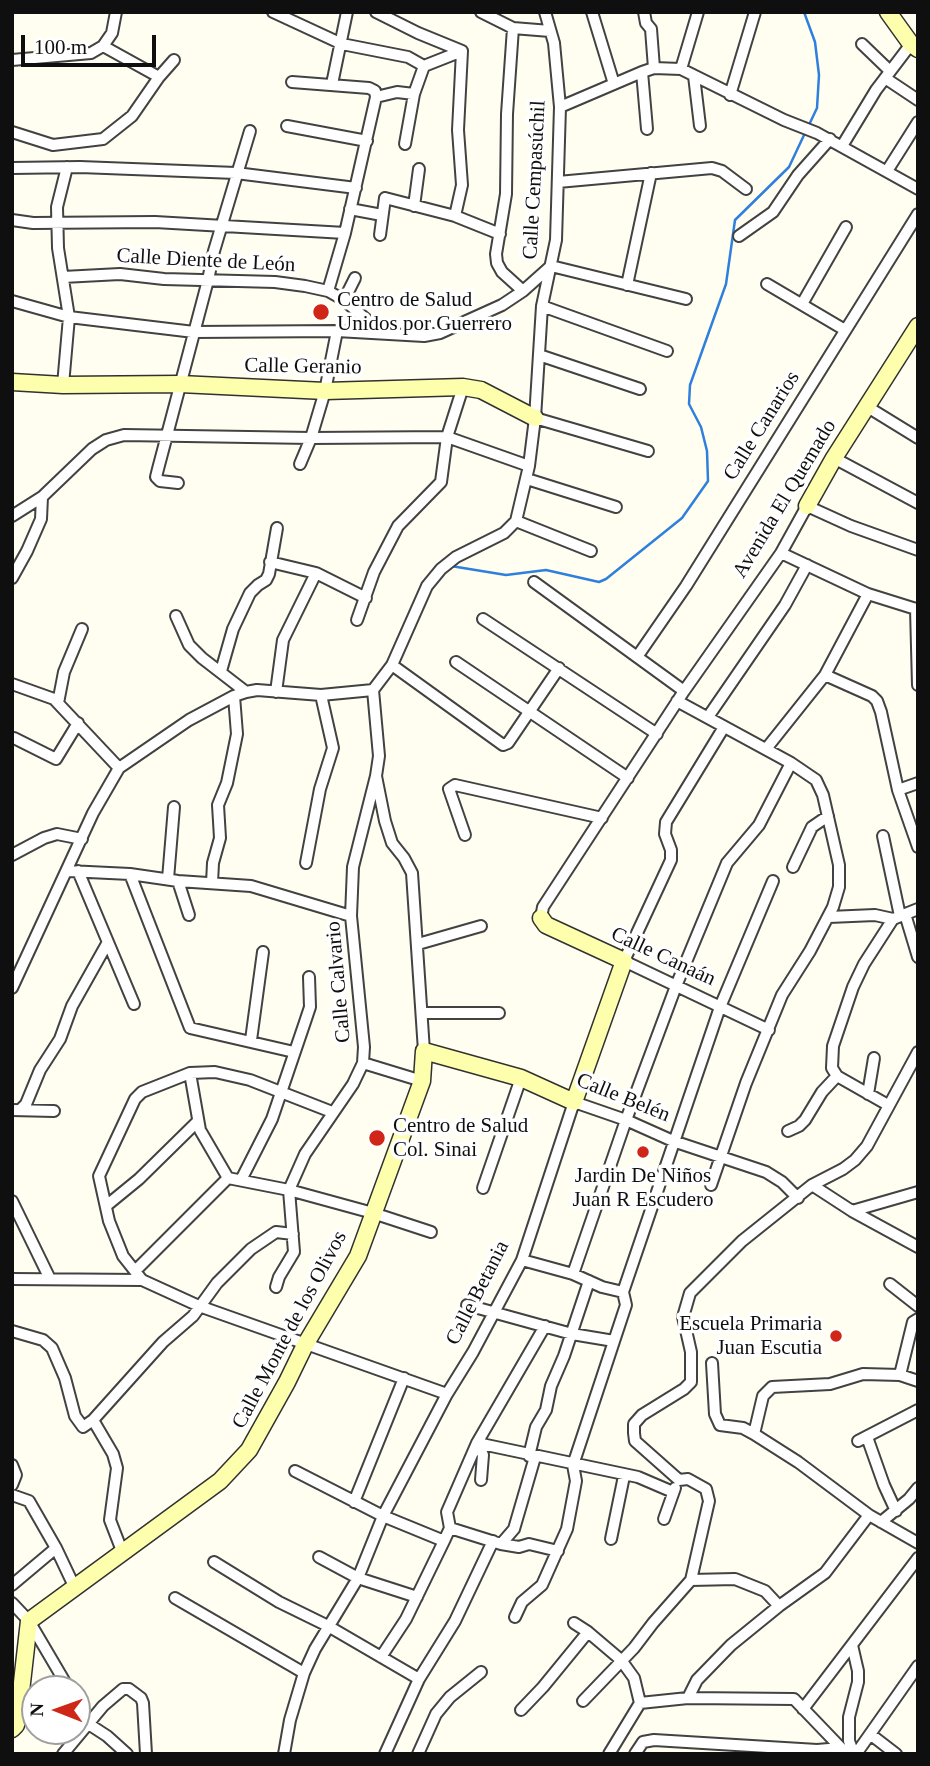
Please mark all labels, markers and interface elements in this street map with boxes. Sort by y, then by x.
scale bar [24,21,159,65]
text: 100 m [34,35,87,59]
street label: Calle Cempasúchil [518,100,552,260]
street label: Calle Diente de León [116,244,296,278]
place label: Centro de Salud Unidos por Guerrero [337,287,512,337]
marker: Centro de Salud Unidos por Guerrero [311,302,331,322]
street label: Calle Geranio [244,353,362,381]
street label: Calle Canarios [718,367,806,485]
street label: Avenida El Quemado [728,415,842,583]
street label: Calle Calvario [321,920,357,1044]
street label: Calle Canaán [607,922,719,992]
street label: Calle Belén [573,1068,673,1128]
place label: Centro de Salud Col. Sinai [393,1113,528,1163]
marker: Centro de Salud Col. Sinai [367,1128,387,1148]
marker: Jardin De Niños Juan R Escudero [635,1144,651,1160]
place label: Jardin De Niños Juan R Escudero [572,1163,714,1213]
street label: Calle Monte de los Olivos [227,1227,353,1433]
street label: Calle Betania [441,1237,515,1349]
place label: Escuela Primaria Juan Escutia [679,1311,822,1361]
marker: Escuela Primaria Juan Escutia [828,1328,844,1344]
north arrow [21,1675,91,1745]
text: N [26,1703,47,1717]

